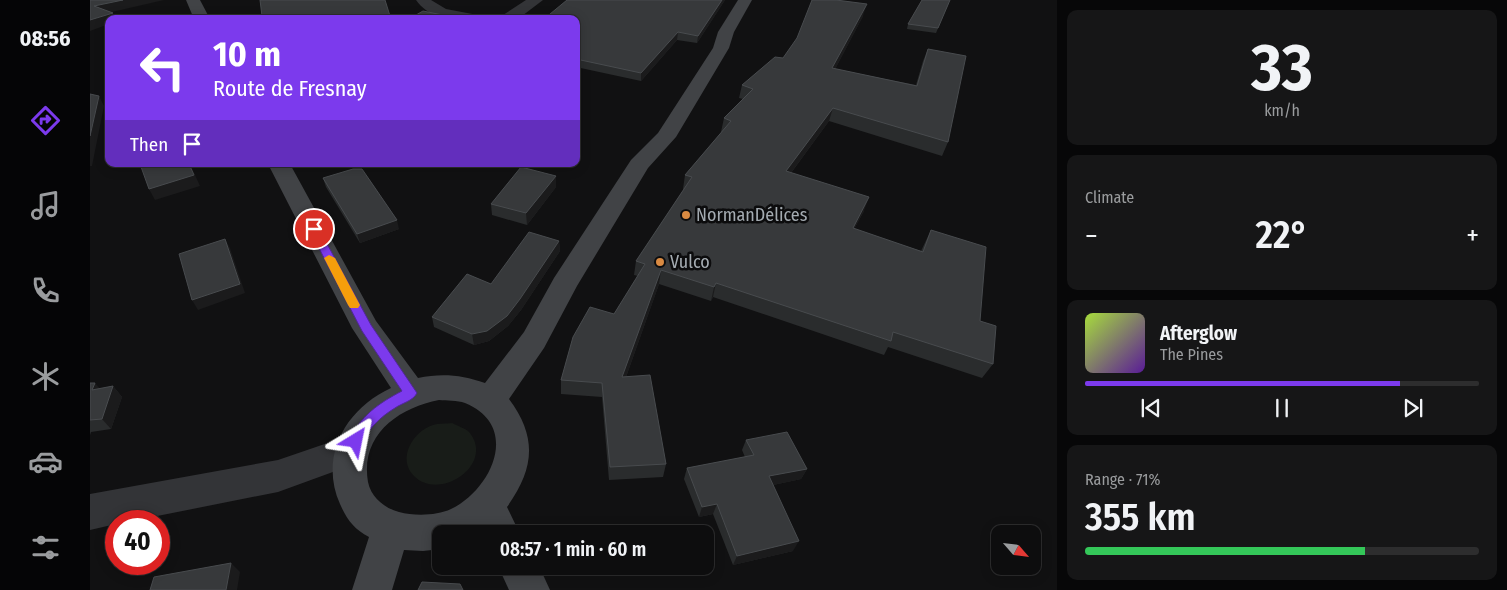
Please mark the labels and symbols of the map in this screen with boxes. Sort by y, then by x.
place label: NormanDélices [696,204,808,226]
pin [293,208,335,250]
marker: NormanDélices [680,209,692,221]
place label: Vulco [670,251,710,273]
marker: Vulco [654,256,666,268]
position arrow [329,414,381,466]
speed limit sign: 40 [105,510,170,575]
north arrow [991,525,1041,575]

